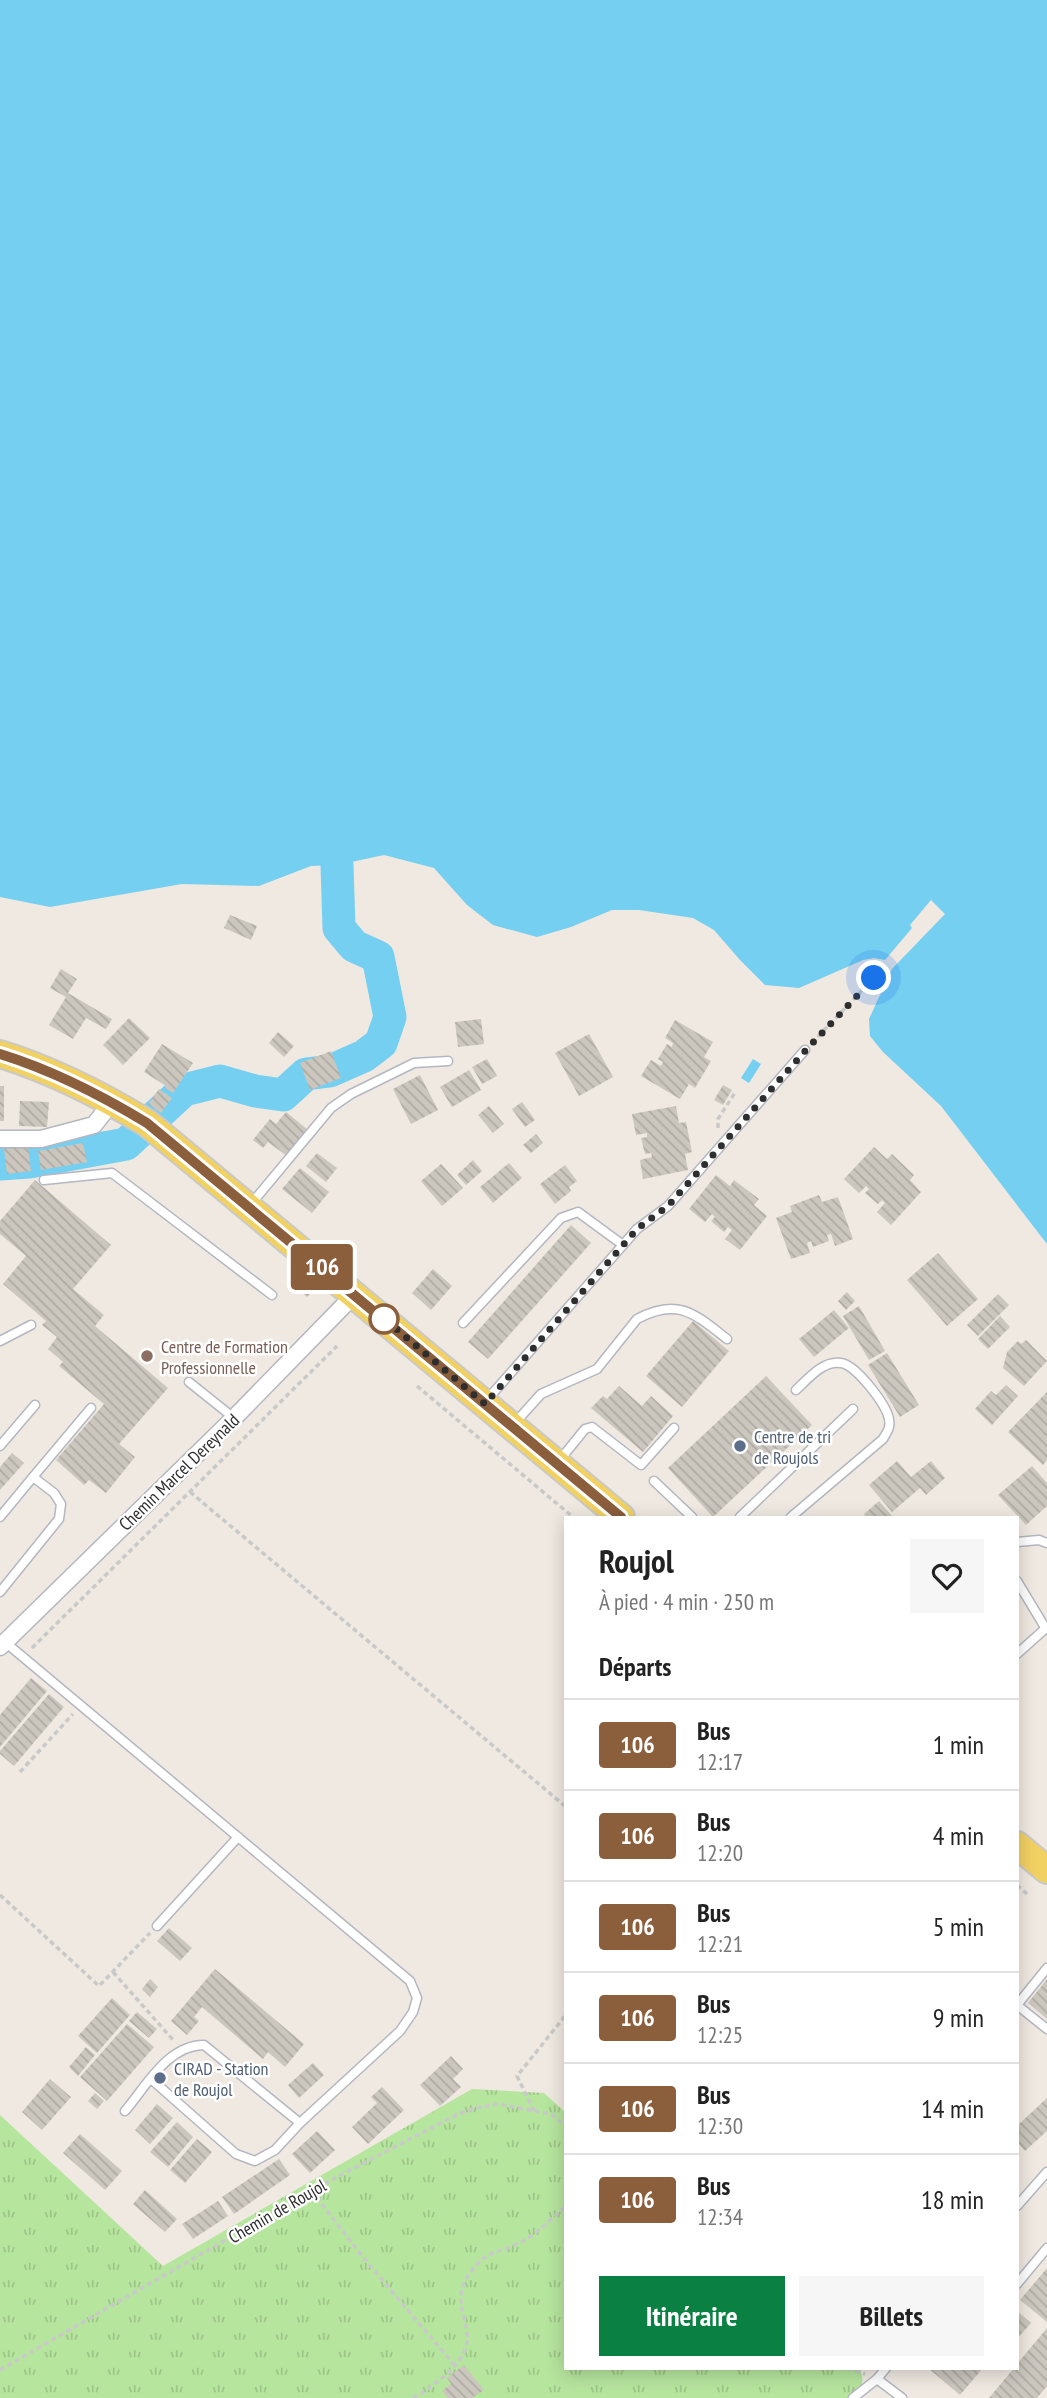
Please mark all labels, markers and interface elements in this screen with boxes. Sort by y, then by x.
your location [856,960,891,995]
line badge: 106 [282,1244,362,1290]
text: 106 [305,1251,339,1282]
unlabelled marker [369,1304,399,1334]
place label: Centre de Formation Professionnelle [161,1335,288,1379]
marker: Centre de Formation Professionnelle [139,1348,155,1364]
street label: Chemin Marcel Dereynald [114,1409,244,1535]
place label: Centre de tri de Roujols [754,1425,831,1469]
marker: Centre de tri de Roujols [732,1438,748,1454]
text: Roujol [599,1539,674,1582]
button: heart [910,1539,984,1613]
text: À pied · 4 min · 250 m [599,1587,774,1616]
text: Départs [599,1650,671,1683]
text: Bus [697,1714,730,1747]
text: 1 min [933,1728,984,1761]
text: 106 [620,1729,655,1760]
text: 12:17 [697,1747,743,1776]
text: Bus [697,1805,730,1838]
text: 4 min [933,1819,984,1852]
text: 106 [620,1820,655,1851]
text: 12:20 [697,1838,743,1867]
text: Bus [697,1896,730,1929]
text: 5 min [933,1910,984,1943]
text: 106 [620,1911,655,1942]
text: 12:21 [697,1929,743,1958]
text: Bus [697,1987,730,2020]
text: 9 min [933,2001,984,2034]
text: 106 [620,2002,655,2033]
text: 12:25 [697,2020,743,2049]
place label: CIRAD - Station de Roujol [174,2057,269,2101]
marker: CIRAD - Station de Roujol [152,2070,168,2086]
text: Bus [697,2078,730,2111]
text: 14 min [921,2092,984,2125]
text: 106 [620,2093,655,2124]
text: 12:30 [697,2111,743,2140]
text: Bus [697,2169,730,2202]
street label: Chemin de Roujol [224,2173,331,2248]
text: 18 min [921,2183,984,2216]
text: 106 [620,2184,655,2215]
text: 12:34 [697,2202,743,2231]
button: Itinéraire [599,2276,785,2356]
button: Billets [799,2276,984,2356]

